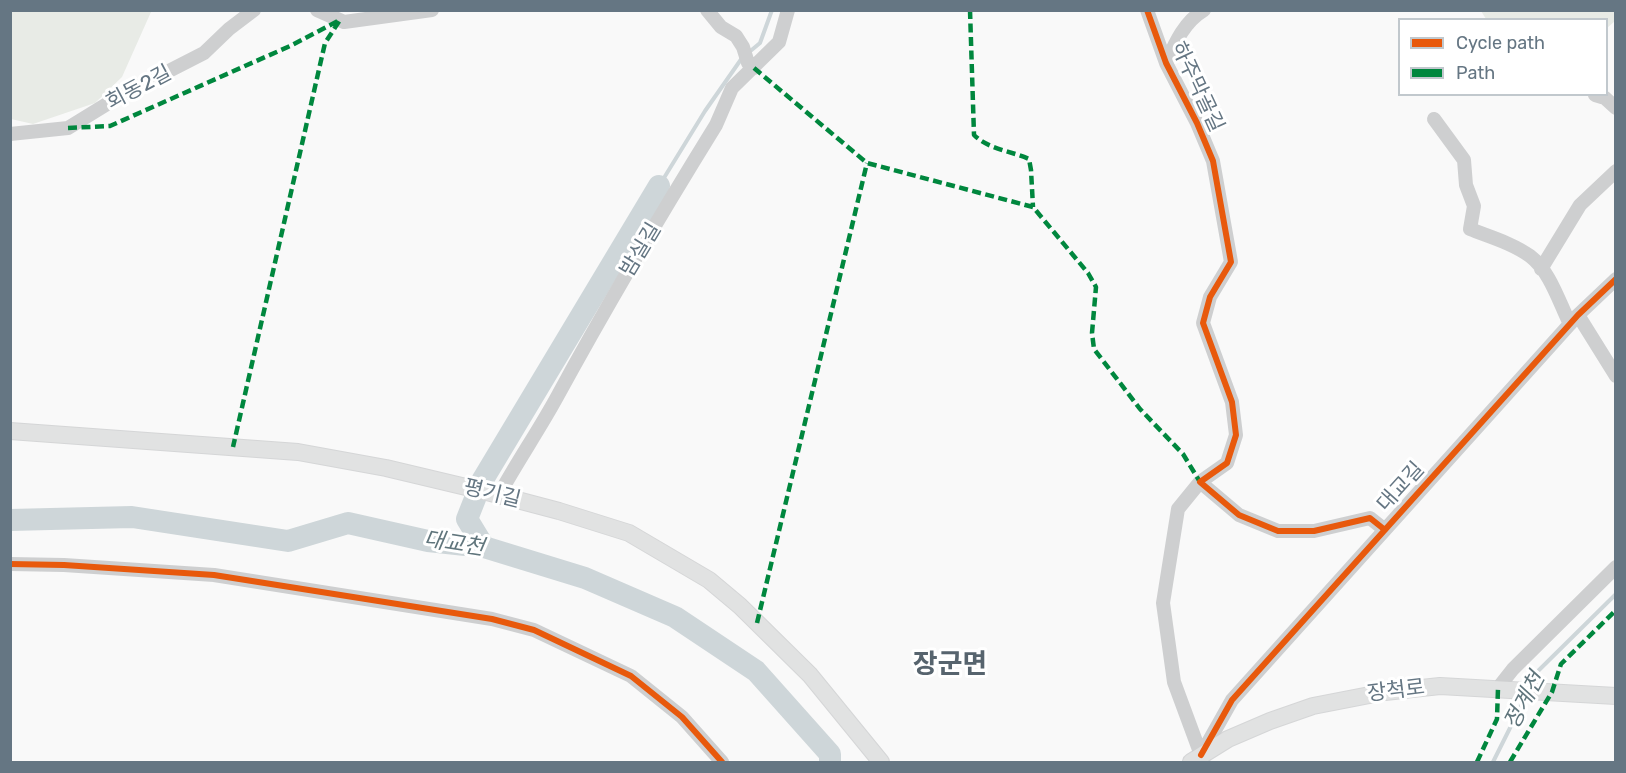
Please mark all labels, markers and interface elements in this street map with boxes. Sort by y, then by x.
legend [1398,18,1608,96]
text: Cycle path [1456,32,1545,54]
street label: 하주막골길 [1165,38,1229,136]
street label: 회동2길 [102,60,176,116]
text: Path [1456,62,1495,84]
street label: 밤실길 [615,219,667,281]
street label: 대교길 [1372,457,1430,517]
street label: 평기길 [461,475,523,513]
water label: 대교천 [422,526,486,562]
district label: 장군면 [913,649,987,681]
water label: 정계천 [1499,668,1551,734]
street label: 장척로 [1366,675,1426,707]

